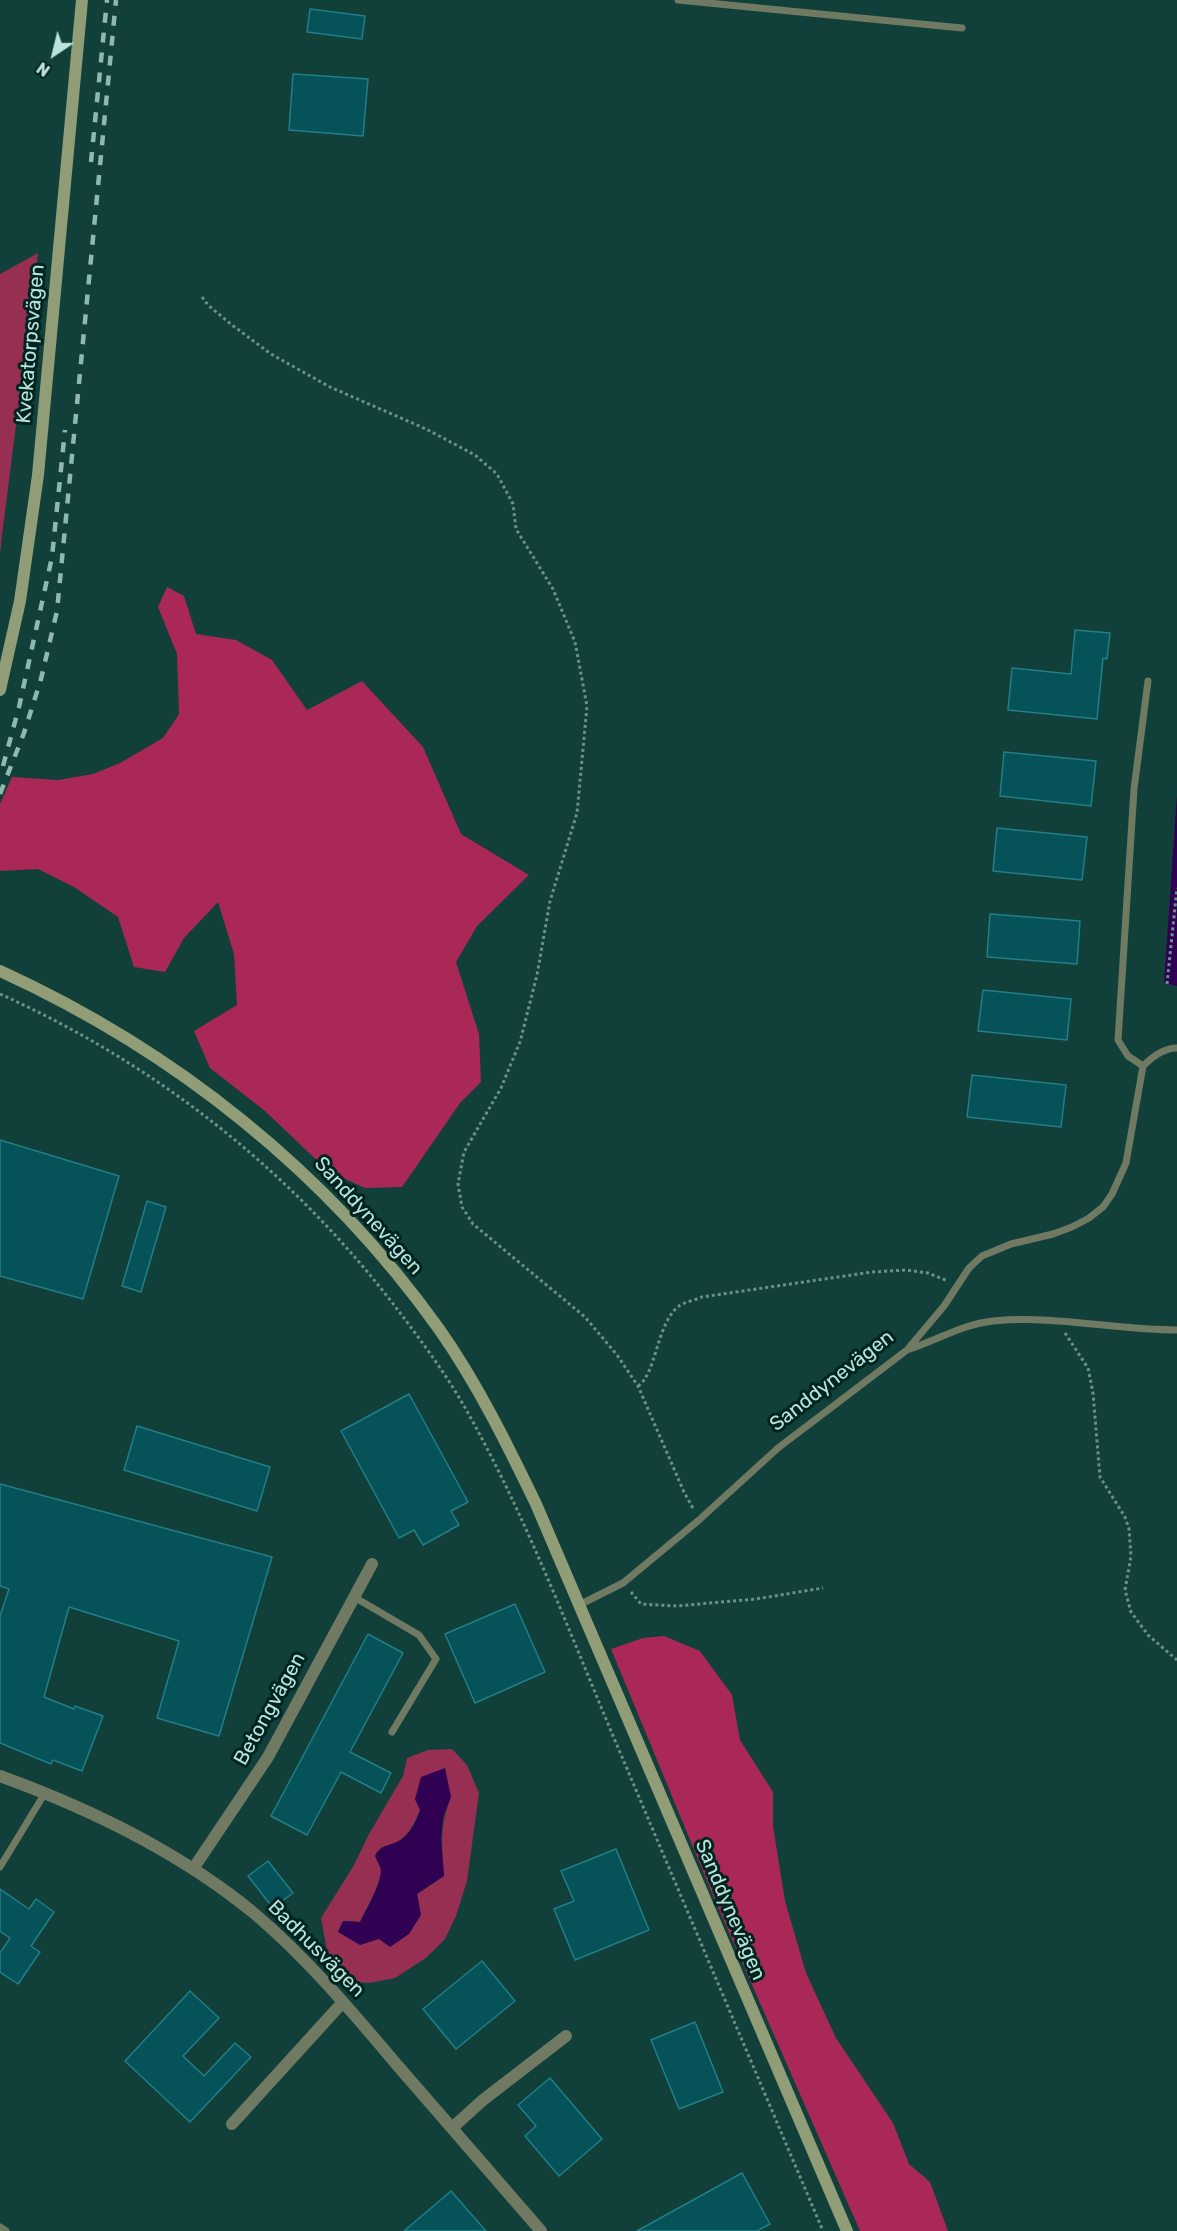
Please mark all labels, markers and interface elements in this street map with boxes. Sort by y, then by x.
north arrow [24,24,84,84]
text: N [33,58,54,80]
street label: Kvekatorpsvägen [12,263,50,425]
street label: Sanddynevägen [309,1152,427,1280]
street label: Sanddynevägen [765,1325,899,1437]
street label: Betongvägen [229,1649,311,1769]
street label: Sanddynevägen [690,1836,770,1984]
street label: Badhusvägen [262,1895,370,2003]

